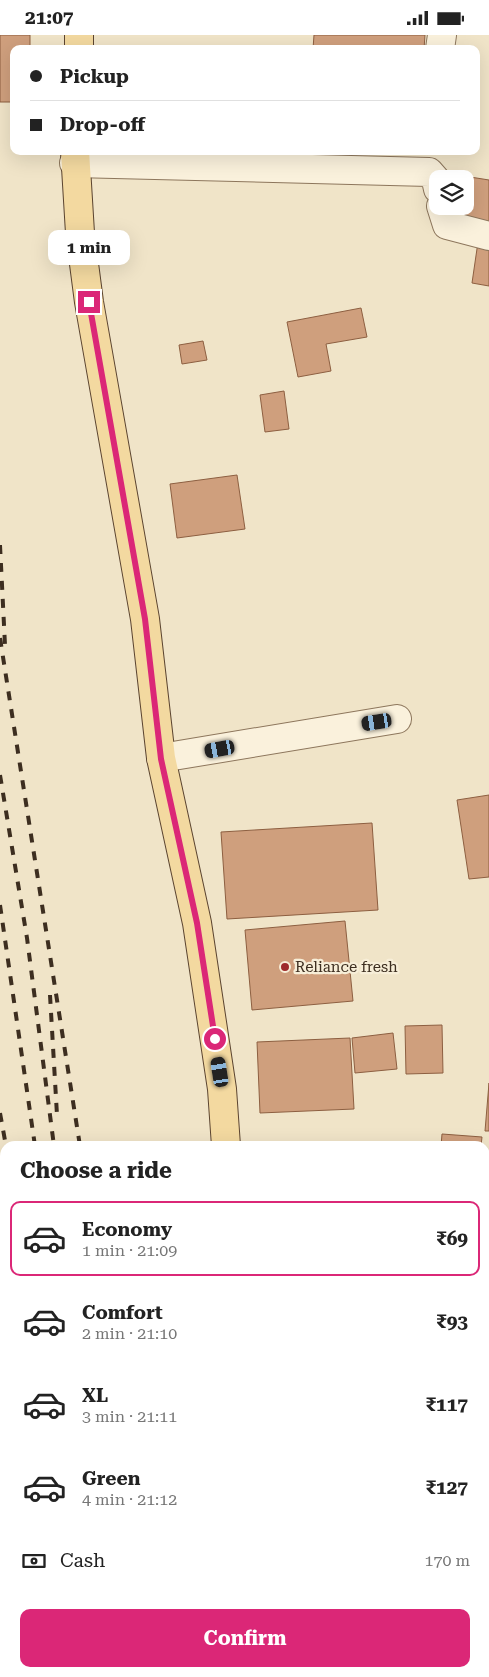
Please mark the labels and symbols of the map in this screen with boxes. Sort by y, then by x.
callout: 1 min [48,229,130,265]
route end [78,291,100,313]
car [361,712,392,732]
car [203,739,236,759]
place label: Reliance fresh [295,958,398,976]
marker: Reliance fresh [279,961,291,973]
route start [204,1028,226,1050]
car [210,1056,229,1088]

